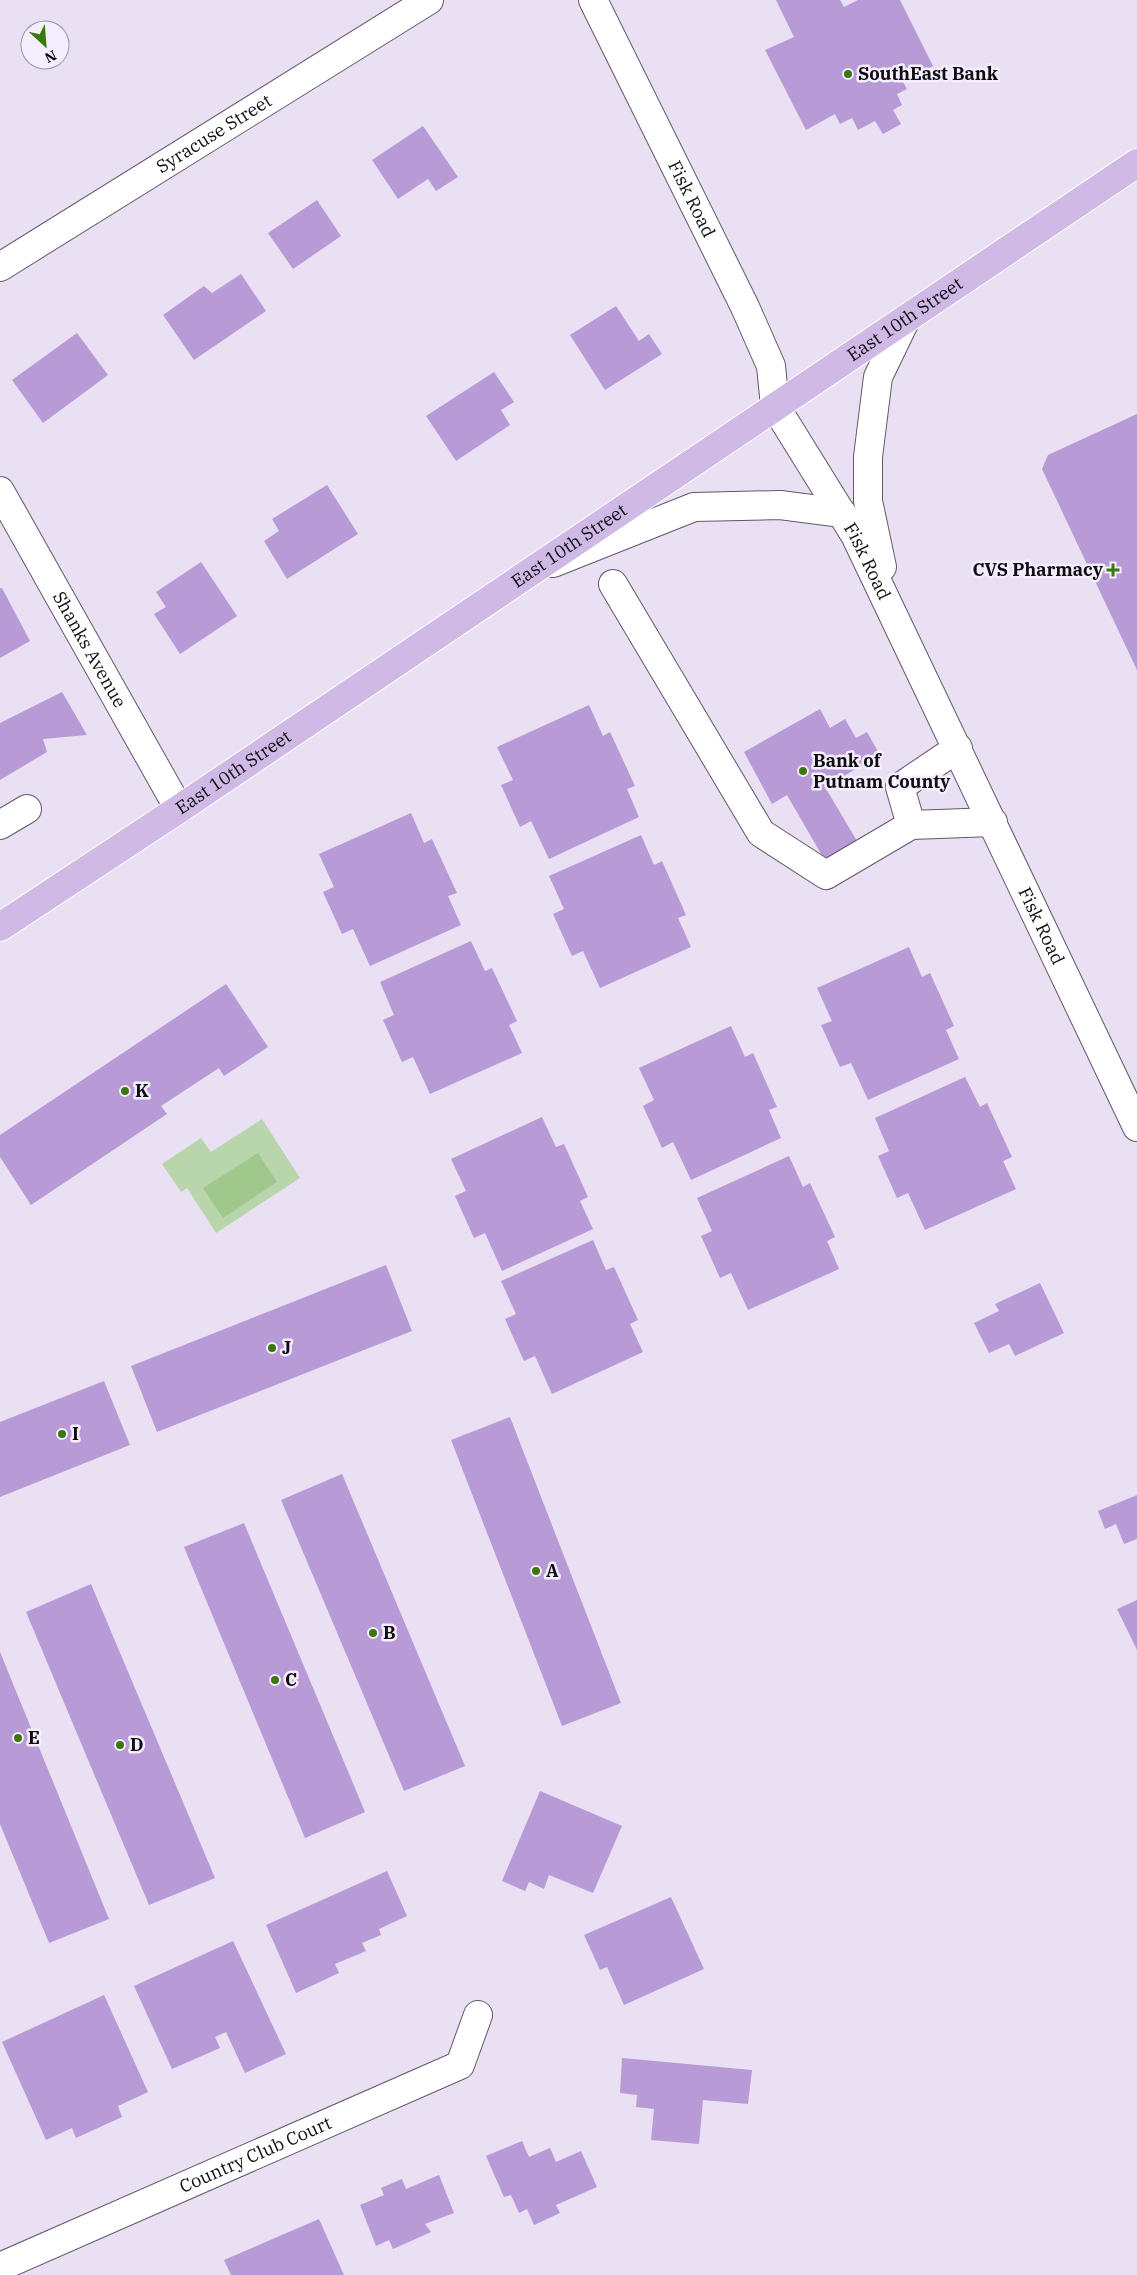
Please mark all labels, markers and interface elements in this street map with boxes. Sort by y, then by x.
north arrow [20,20,70,70]
text: N [42,46,60,67]
place label: SouthEast Bank [858,62,999,85]
marker: SouthEast Bank [842,68,854,80]
street label: Syracuse Street [152,89,276,178]
street label: Fisk Road [663,156,721,241]
street label: East 10th Street [842,272,967,366]
street label: East 10th Street [507,498,631,593]
street label: Fisk Road [839,518,896,603]
place label: CVS Pharmacy [972,558,1104,581]
marker: CVS Pharmacy [1107,564,1119,576]
street label: Shanks Avenue [48,587,132,712]
street label: East 10th Street [171,725,295,819]
place label: Bank of Putnam County [813,749,951,793]
marker: Bank of Putnam County [797,765,809,777]
street label: Fisk Road [1013,883,1070,968]
place label: K [135,1079,149,1102]
marker: K [119,1085,131,1097]
place label: J [282,1336,291,1359]
marker: J [266,1342,278,1354]
place label: I [72,1422,79,1445]
marker: I [56,1428,68,1440]
place label: A [546,1559,559,1582]
marker: A [530,1565,542,1577]
place label: B [383,1621,396,1644]
marker: B [367,1627,379,1639]
place label: C [285,1668,297,1691]
marker: C [269,1674,281,1686]
place label: E [28,1726,40,1749]
marker: E [12,1732,24,1744]
place label: D [130,1733,144,1756]
marker: D [114,1739,126,1751]
street label: Country Club Court [176,2111,335,2198]

